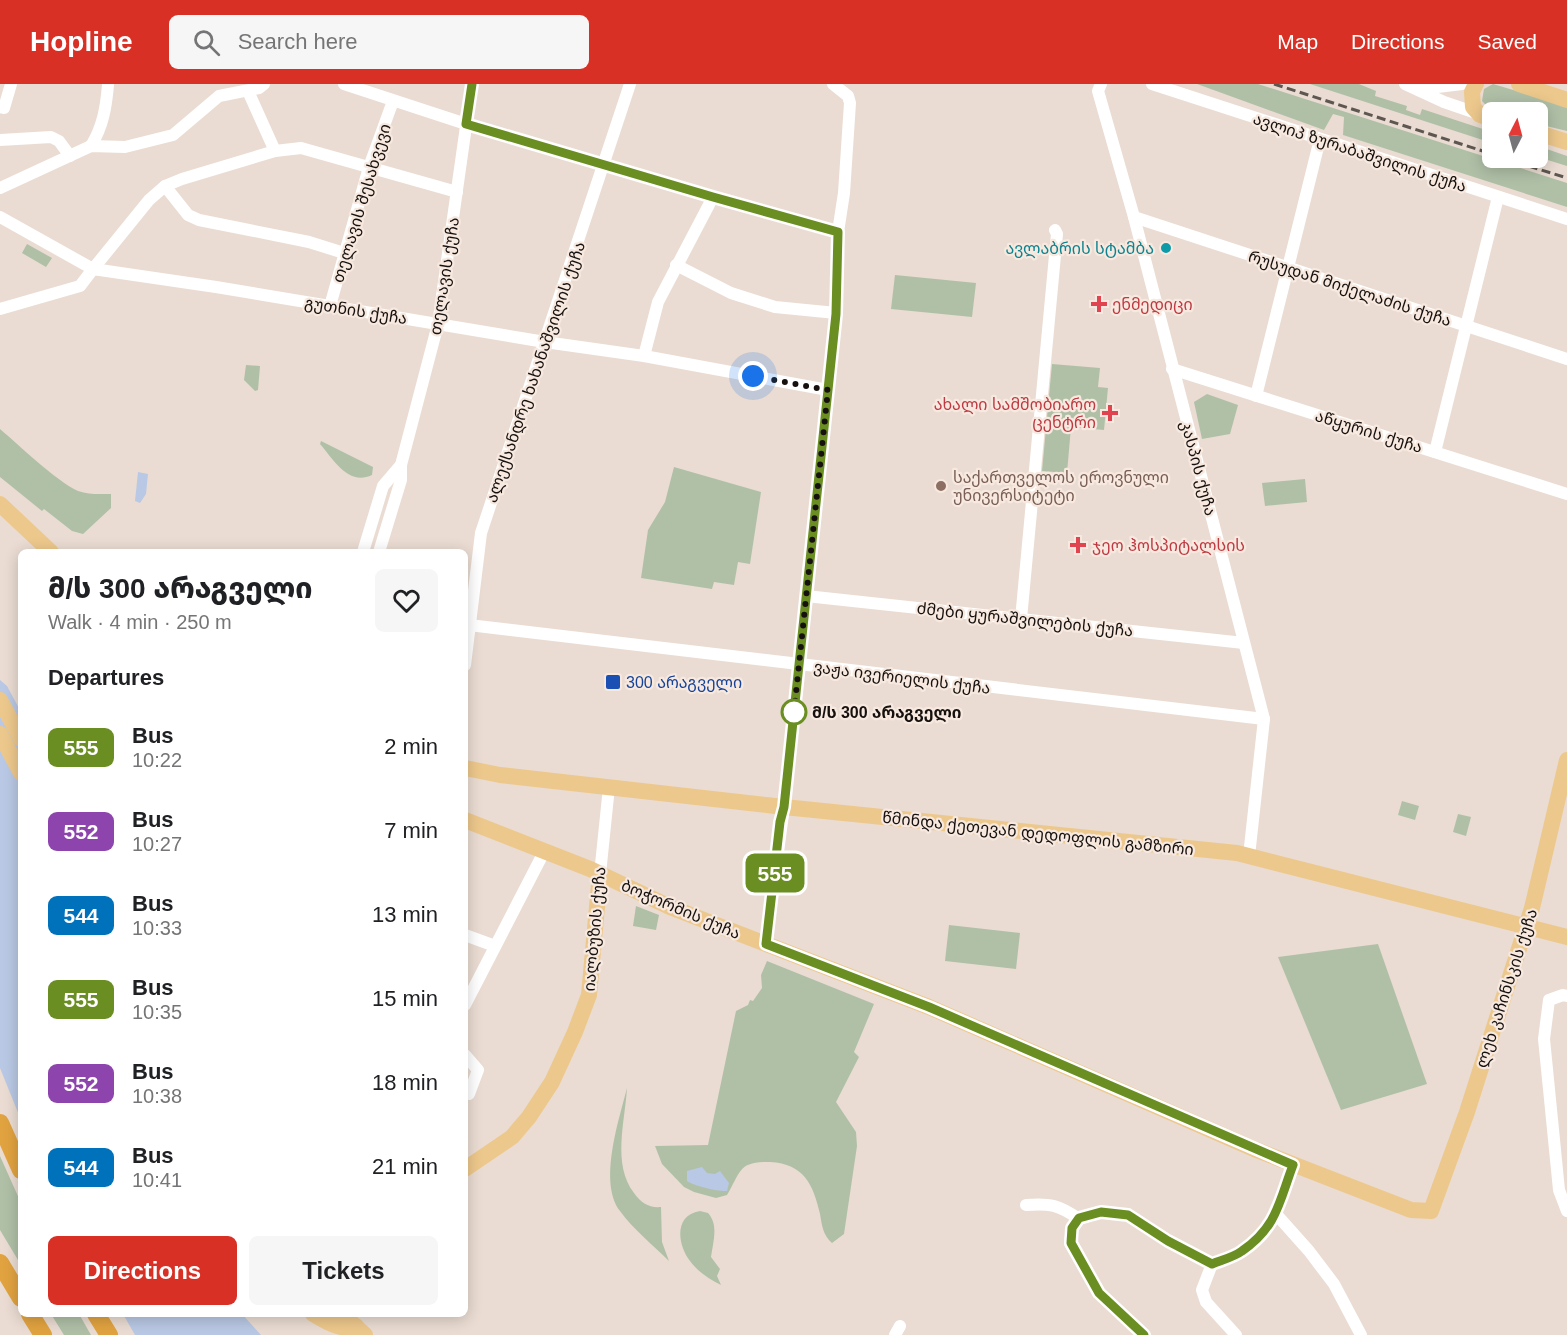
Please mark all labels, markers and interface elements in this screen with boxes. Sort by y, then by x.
search box [169,15,589,69]
text: Hopline [30,26,133,57]
icon: search [190,26,223,59]
text: Search here [238,29,358,54]
text: Map [1277,30,1318,53]
text: Directions [1351,30,1444,53]
text: Saved [1477,30,1537,53]
north arrow [1482,102,1548,168]
map controls [1482,102,1548,168]
street label: ავლიპ ზურაბაშვილის ქუჩა [1250,110,1469,197]
street label: თელავის შესახვევი [329,122,396,285]
street label: თელავის ქუჩა [427,216,464,337]
street label: ალექსანდრე ხახანაშვილის ქუჩა [483,239,590,506]
place label: ავლაბრის სტამბა [1005,240,1154,259]
marker: ავლაბრის სტამბა [1159,241,1173,255]
street label: რუსუდან მიქელაძის ქუჩა [1246,248,1453,331]
street label: გუთნის ქუჩა [303,294,408,328]
marker: ენმედიცი [1090,295,1108,313]
place label: ენმედიცი [1112,296,1193,315]
your location [738,361,768,391]
place label: ახალი სამშობიარო ცენტრი [934,396,1096,432]
marker: ახალი სამშობიარო ცენტრი [1101,404,1119,422]
street label: აწყურის ქუჩა [1313,407,1425,457]
street label: კასპის ქუჩა [1177,419,1219,518]
place label: საქართველოს ეროვნული უნივერსიტეტი [953,469,1169,505]
marker: საქართველოს ეროვნული უნივერსიტეტი [934,479,948,493]
marker: ჯეო ჰოსპიტალსის [1069,536,1087,554]
place label: ჯეო ჰოსპიტალსის [1092,537,1245,556]
button: heart [375,569,438,632]
text: მ/ს 300 არაგველი [48,573,312,604]
street label: ძმები ყურაშვილების ქუჩა [916,600,1134,641]
text: Walk · 4 min · 250 m [48,611,232,633]
street label: ვაჟა ივერიელის ქუჩა [812,658,991,699]
text: Departures [48,665,164,690]
marker: 300 არაგველი [604,673,622,691]
place label: 300 არაგველი [626,674,742,693]
marker: მ/ს 300 არაგველი [781,699,807,725]
place label: მ/ს 300 არაგველი [812,704,962,723]
text: Bus [132,723,174,748]
text: 2 min [384,734,438,759]
text: 555 [63,736,99,759]
text: 10:22 [132,749,182,771]
text: Bus [132,807,174,832]
street label: წმინდა ქეთევან დედოფლის გამზირი [881,809,1195,860]
text: 7 min [384,818,438,843]
text: 552 [63,820,99,843]
text: 10:27 [132,833,182,855]
line badge: 555 [740,854,810,892]
text: 555 [757,862,793,885]
street label: იალბუზის ქუჩა [581,866,610,992]
street label: ბოჭორმის ქუჩა [618,877,743,943]
text: Bus [132,891,174,916]
text: 13 min [372,902,438,927]
text: 544 [63,904,99,927]
street label: ლეხ კაჩინსკის ქუჩა [1473,906,1542,1070]
text: 10:33 [132,917,182,939]
text: Bus [132,975,174,1000]
text: 15 min [372,986,438,1011]
text: 555 [63,988,99,1011]
text: 10:35 [132,1001,182,1023]
text: Bus [132,1059,174,1084]
text: 18 min [372,1070,438,1095]
text: 552 [63,1072,99,1095]
text: 10:38 [132,1085,182,1107]
text: Bus [132,1143,174,1168]
text: 21 min [372,1154,438,1179]
text: 544 [63,1156,99,1179]
text: 10:41 [132,1169,182,1191]
button: Directions [48,1236,237,1305]
button: Tickets [249,1236,438,1305]

